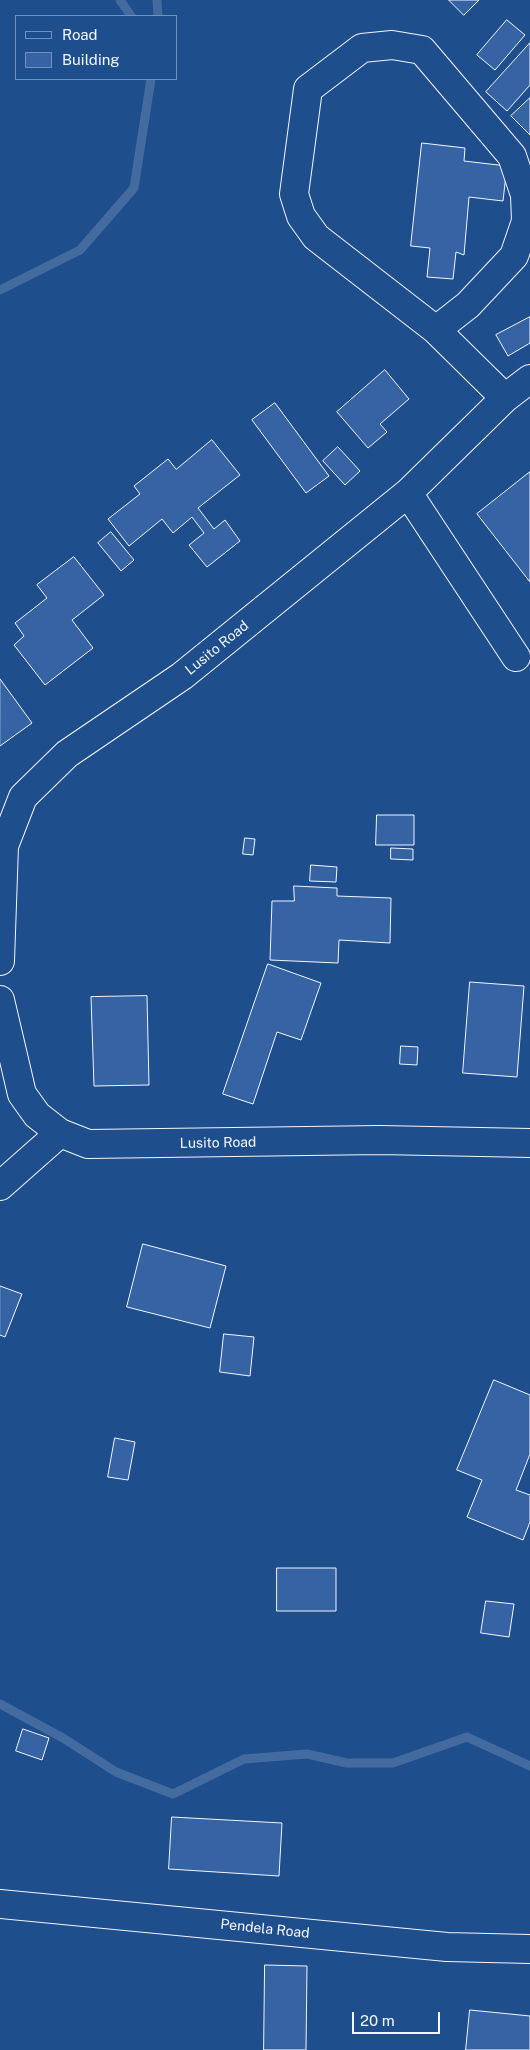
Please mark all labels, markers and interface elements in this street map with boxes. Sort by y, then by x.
legend [15,15,178,80]
text: Road [62,26,98,43]
text: Building [62,51,120,68]
street label: Lusito Road [182,617,252,679]
street label: Lusito Road [180,1134,256,1152]
street label: Pendela Road [220,1916,310,1942]
scale bar [355,2002,442,2034]
text: 20 m [360,2012,395,2029]

